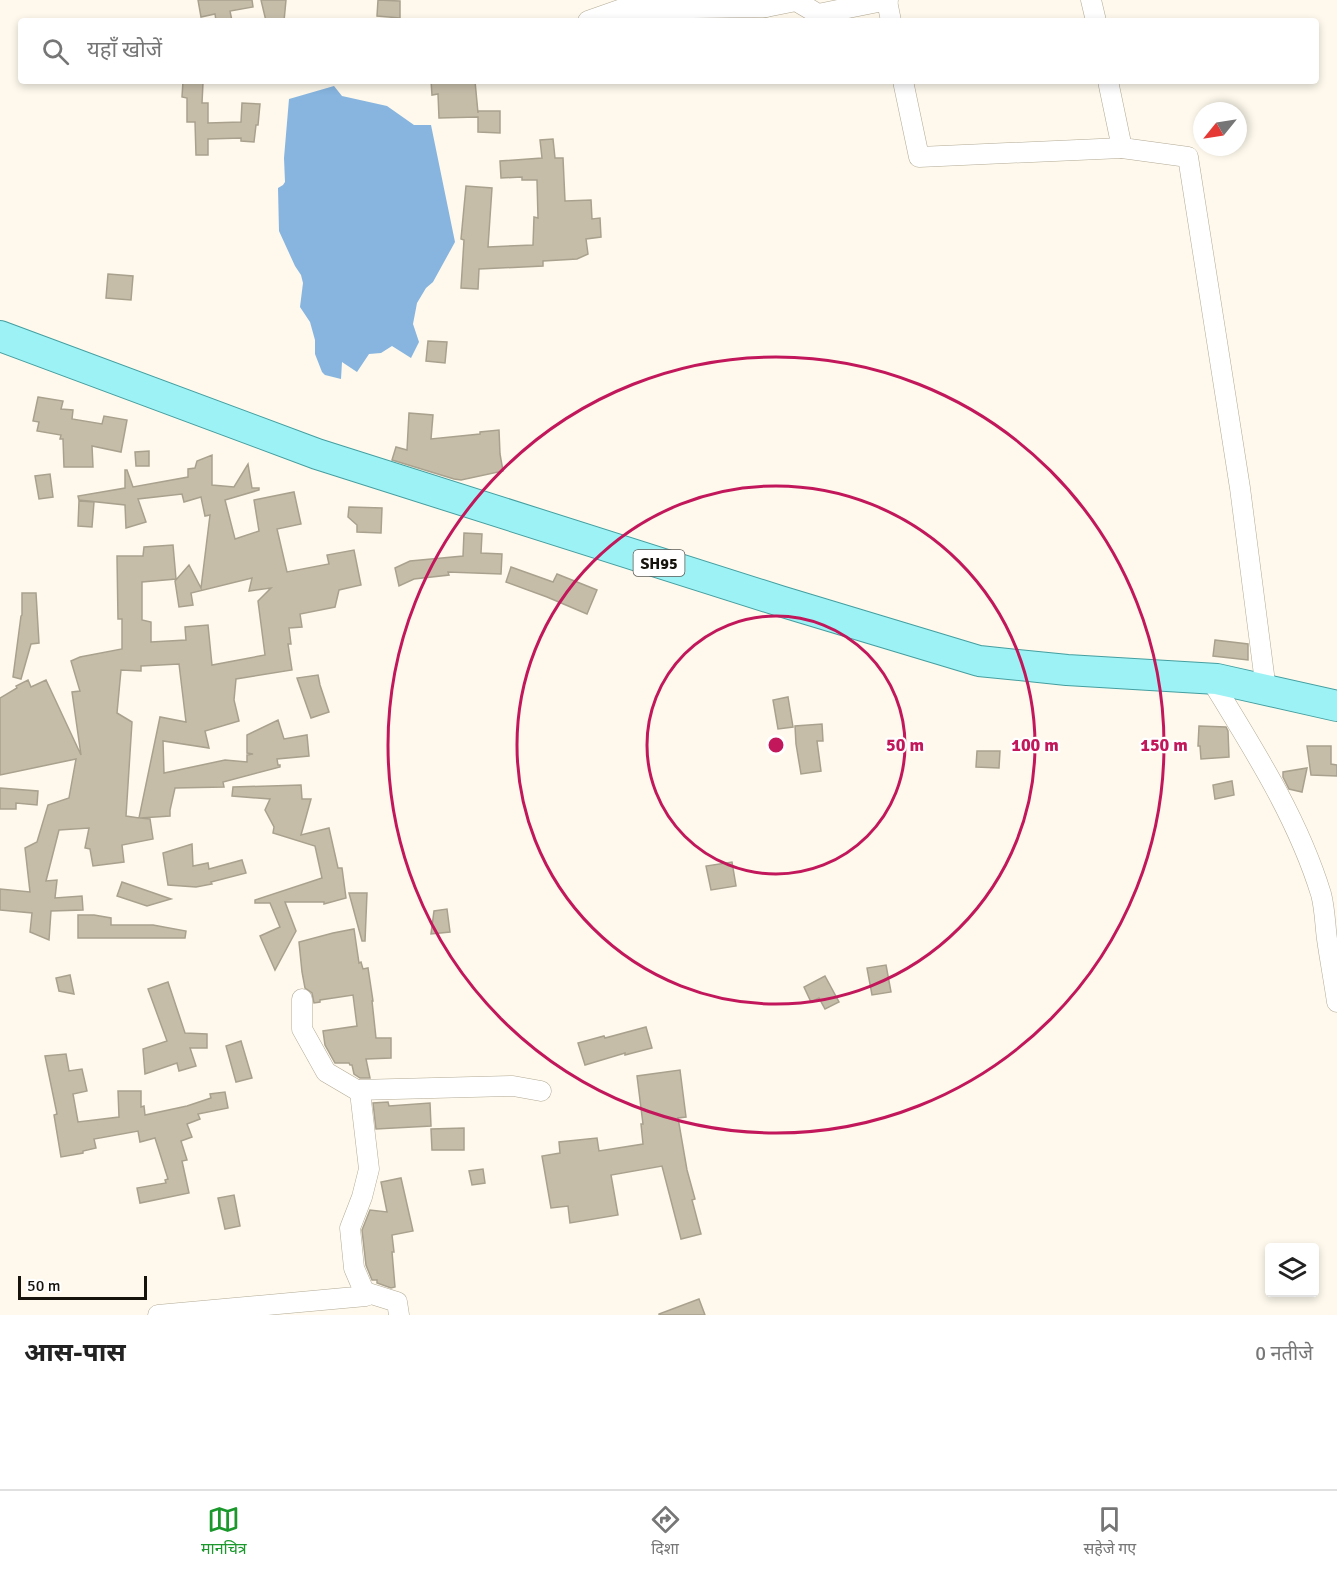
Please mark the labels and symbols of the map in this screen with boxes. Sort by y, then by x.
north arrow [1193,102,1247,156]
road number: SH95 [634,550,684,576]
text: 50 m [886,734,924,756]
text: 100 m [1011,734,1059,756]
text: 150 m [1140,734,1188,756]
centre of rings [766,735,786,755]
scale bar [18,1273,147,1300]

